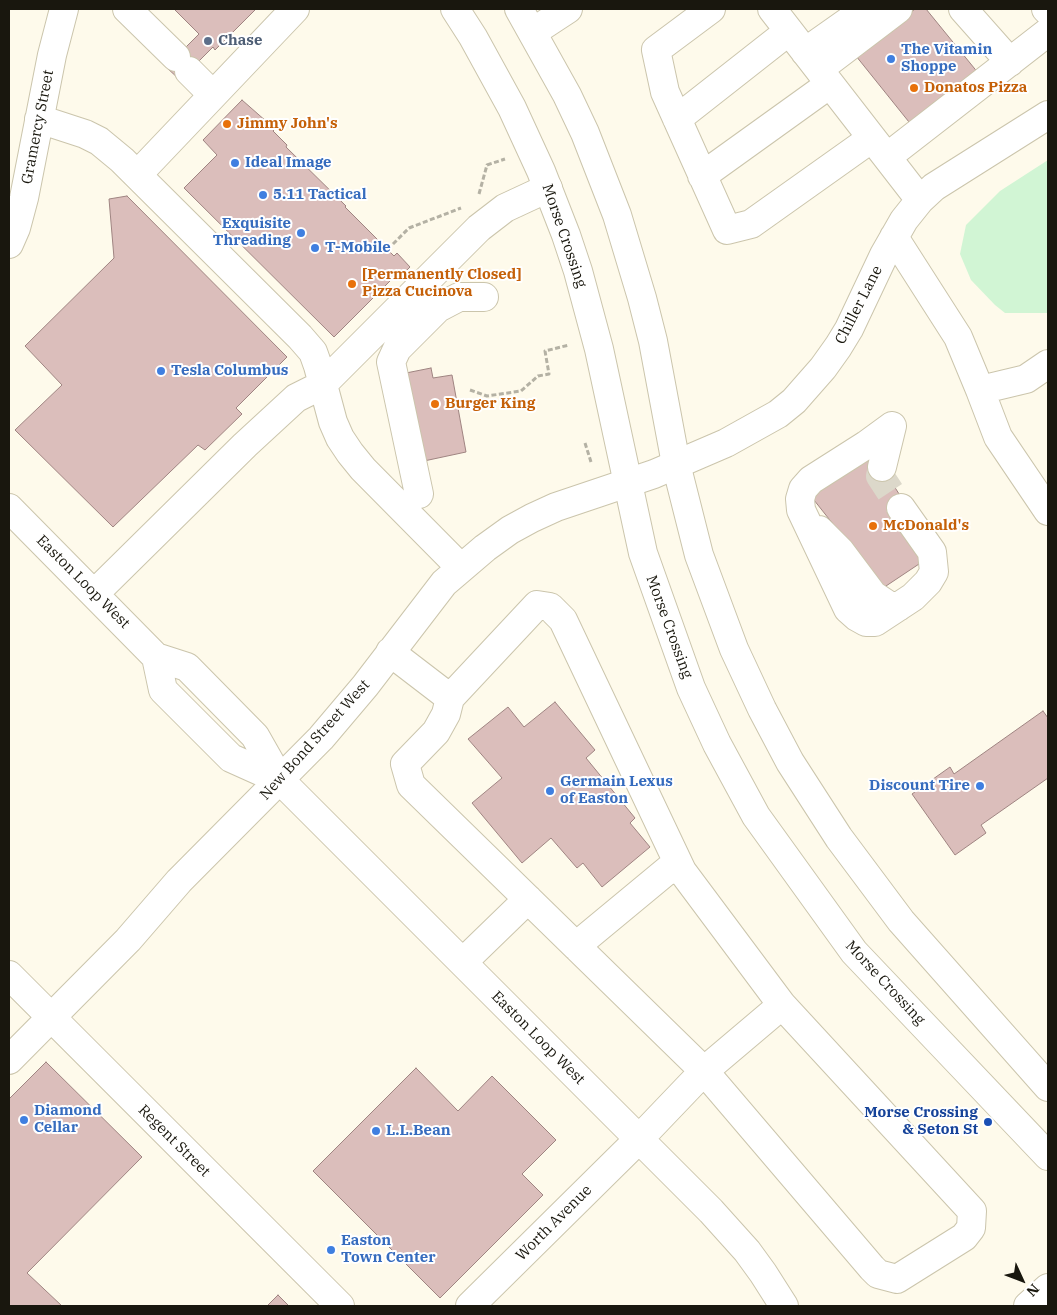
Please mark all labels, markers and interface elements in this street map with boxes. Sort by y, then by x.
place label: Chase [218,32,262,50]
marker: Chase [202,35,214,47]
place label: The Vitamin Shoppe [901,41,992,76]
marker: The Vitamin Shoppe [885,53,897,65]
street label: Gramercy Street [18,68,58,186]
place label: Donatos Pizza [924,79,1027,97]
marker: Donatos Pizza [908,82,920,94]
place label: Jimmy John's [237,115,338,133]
marker: Jimmy John's [221,118,233,130]
place label: Ideal Image [245,154,332,172]
marker: Ideal Image [229,157,241,169]
street label: Morse Crossing [538,182,590,290]
place label: 5.11 Tactical [273,186,367,204]
marker: 5.11 Tactical [257,189,269,201]
place label: Exquisite Threading [213,215,291,250]
marker: Exquisite Threading [295,227,307,239]
place label: T-Mobile [325,239,391,257]
marker: T-Mobile [309,242,321,254]
street label: Chiller Lane [832,263,886,347]
place label: [Permanently Closed] Pizza Cucinova [362,266,522,301]
marker: [Permanently Closed] Pizza Cucinova [346,278,358,290]
place label: Tesla Columbus [171,362,288,380]
marker: Tesla Columbus [155,365,167,377]
place label: Burger King [445,395,535,413]
marker: Burger King [429,398,441,410]
place label: McDonald's [883,517,969,535]
marker: McDonald's [867,520,879,532]
street label: Easton Loop West [32,531,134,633]
street label: Morse Crossing [642,573,696,681]
street label: New Bond Street West [256,676,374,804]
place label: Germain Lexus of Easton [560,773,673,808]
place label: Discount Tire [869,777,970,795]
marker: Discount Tire [974,780,986,792]
marker: Germain Lexus of Easton [544,785,556,797]
street label: Morse Crossing [841,937,929,1029]
street label: Easton Loop West [487,987,589,1089]
street label: Regent Street [134,1101,214,1181]
place label: Diamond Cellar [34,1102,102,1137]
place label: Morse Crossing & Seton St [864,1104,978,1139]
marker: Diamond Cellar [18,1114,30,1126]
marker: Morse Crossing & Seton St [982,1116,994,1128]
place label: L.L.Bean [386,1122,451,1140]
marker: L.L.Bean [370,1125,382,1137]
street label: Worth Avenue [512,1181,596,1265]
place label: Easton Town Center [341,1232,436,1267]
marker: Easton Town Center [325,1244,337,1256]
north arrow [997,1255,1047,1305]
text: N [1023,1280,1043,1300]

